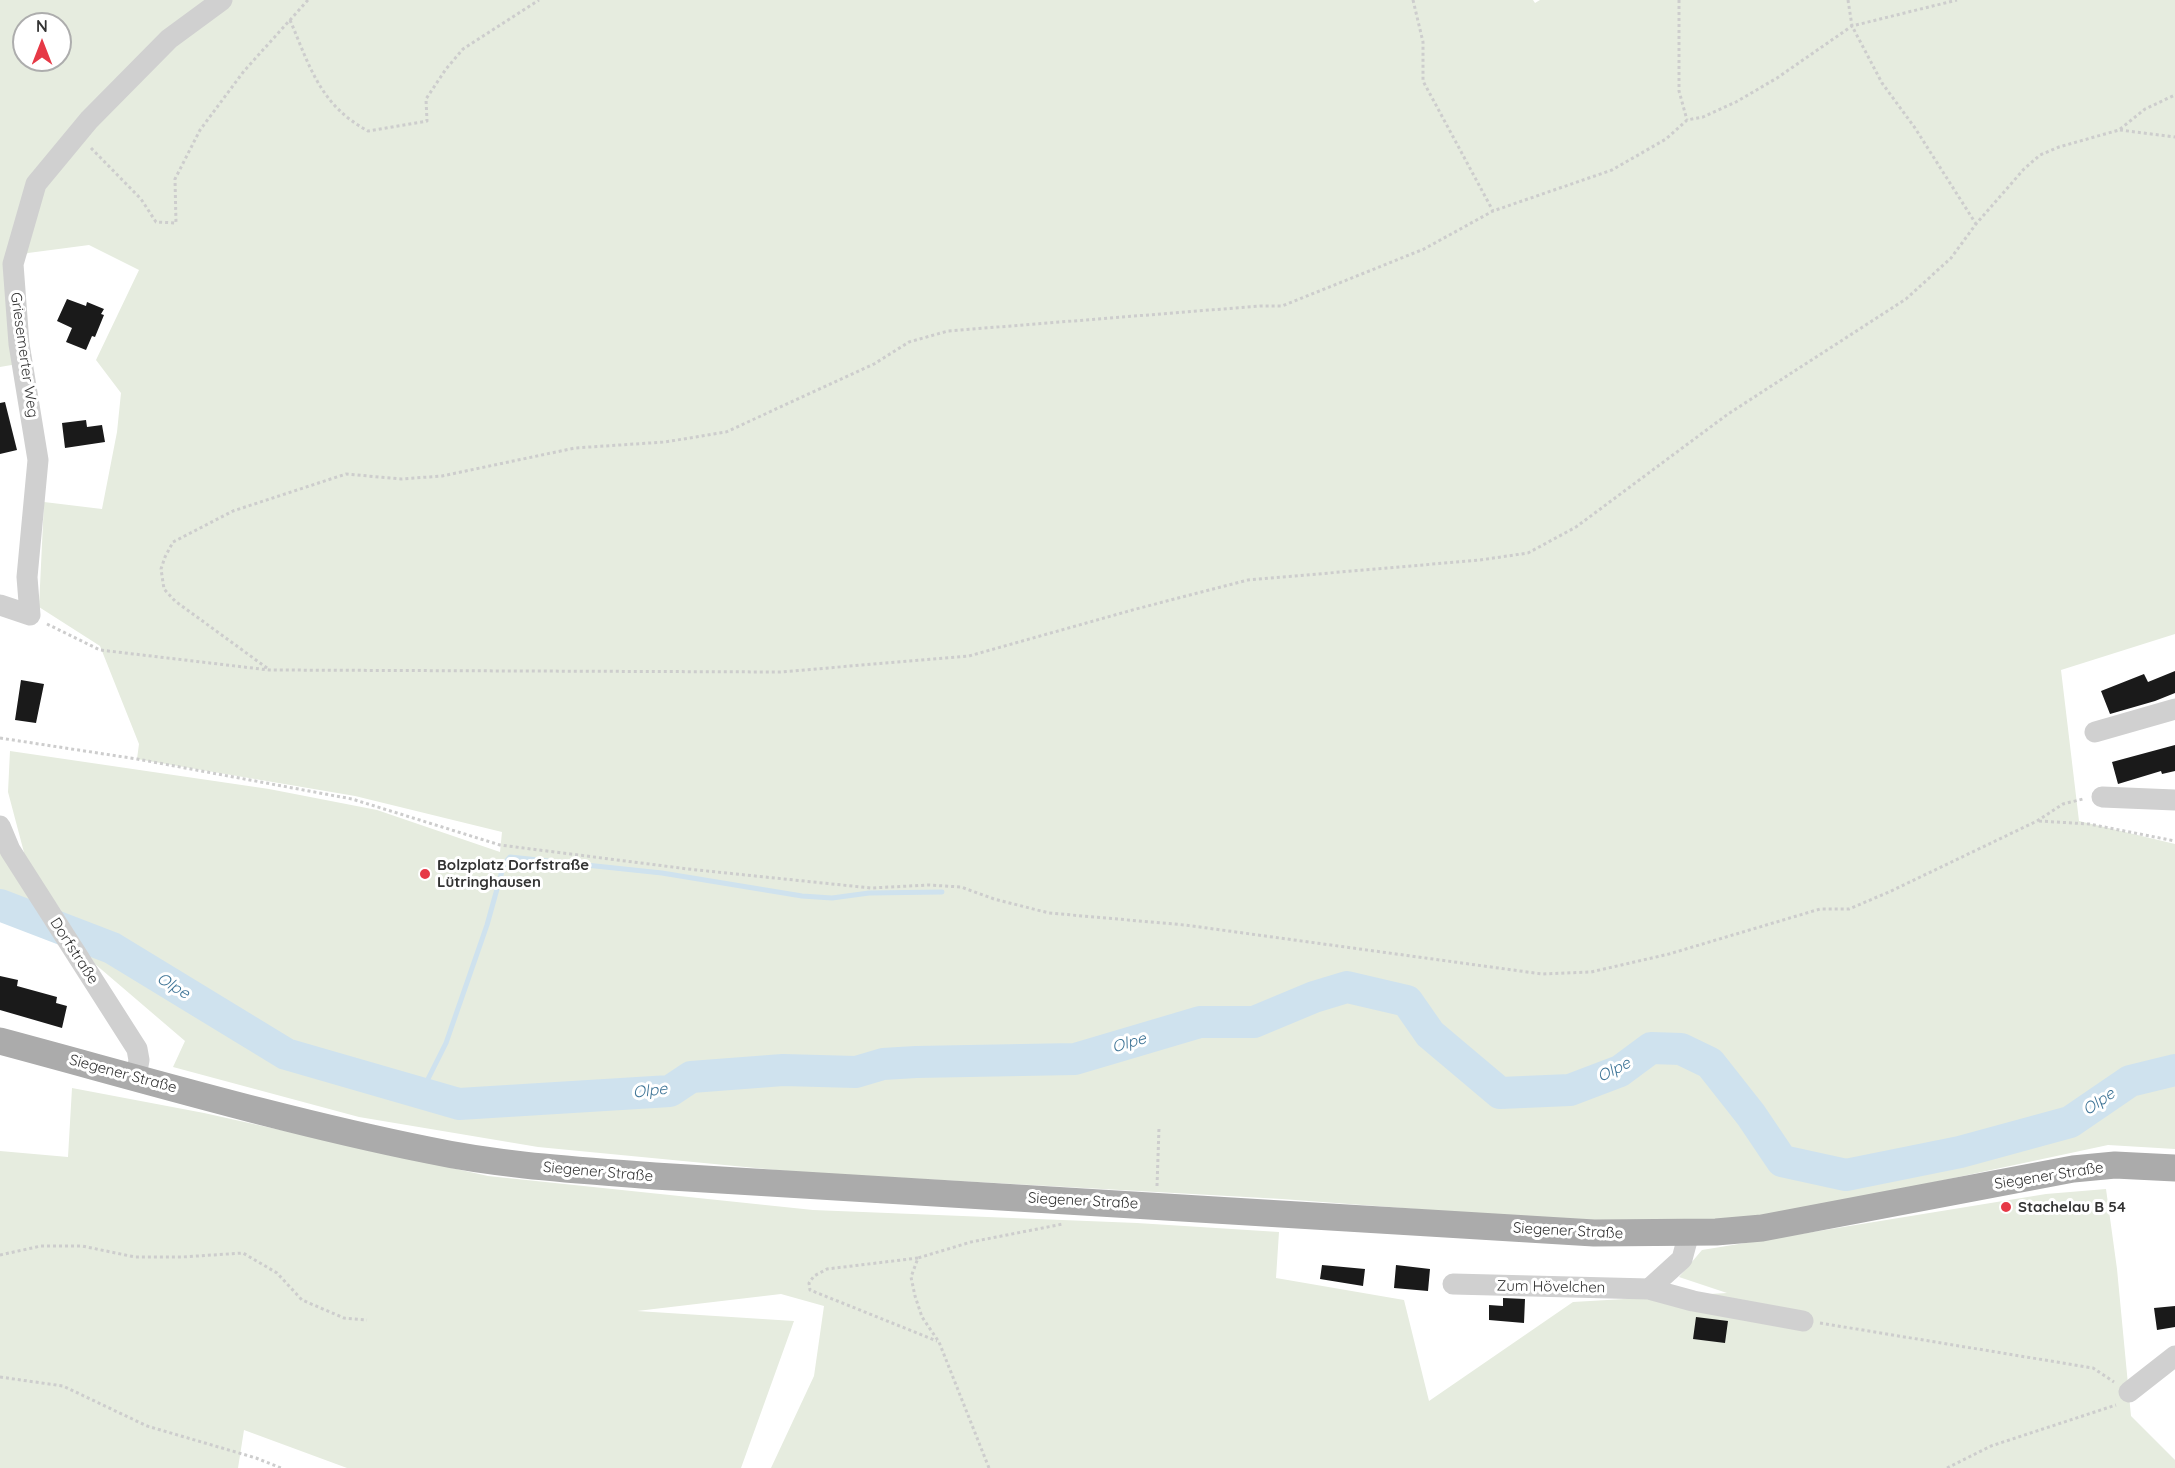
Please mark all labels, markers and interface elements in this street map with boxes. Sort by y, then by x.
north arrow [12,12,72,72]
text: N [36,16,48,36]
street label: Griesemerter Weg [6,291,42,419]
place label: Bolzplatz Dorfstraße Lütringhausen [437,856,589,891]
marker: Bolzplatz Dorfstraße Lütringhausen [418,867,432,881]
street label: Dorfstraße [46,914,102,988]
water label: Olpe [153,969,193,1003]
water label: Olpe [1110,1029,1148,1057]
street label: Siegener Straße [67,1051,179,1097]
water label: Olpe [1594,1054,1634,1086]
water label: Olpe [632,1079,668,1103]
water label: Olpe [2079,1084,2119,1120]
street label: Siegener Straße [542,1158,654,1186]
street label: Siegener Straße [1993,1158,2105,1194]
street label: Siegener Straße [1027,1189,1139,1213]
place label: Stachelau B 54 [2018,1198,2126,1216]
marker: Stachelau B 54 [1999,1200,2013,1214]
street label: Siegener Straße [1512,1219,1624,1243]
street label: Zum Hövelchen [1496,1277,1606,1297]

